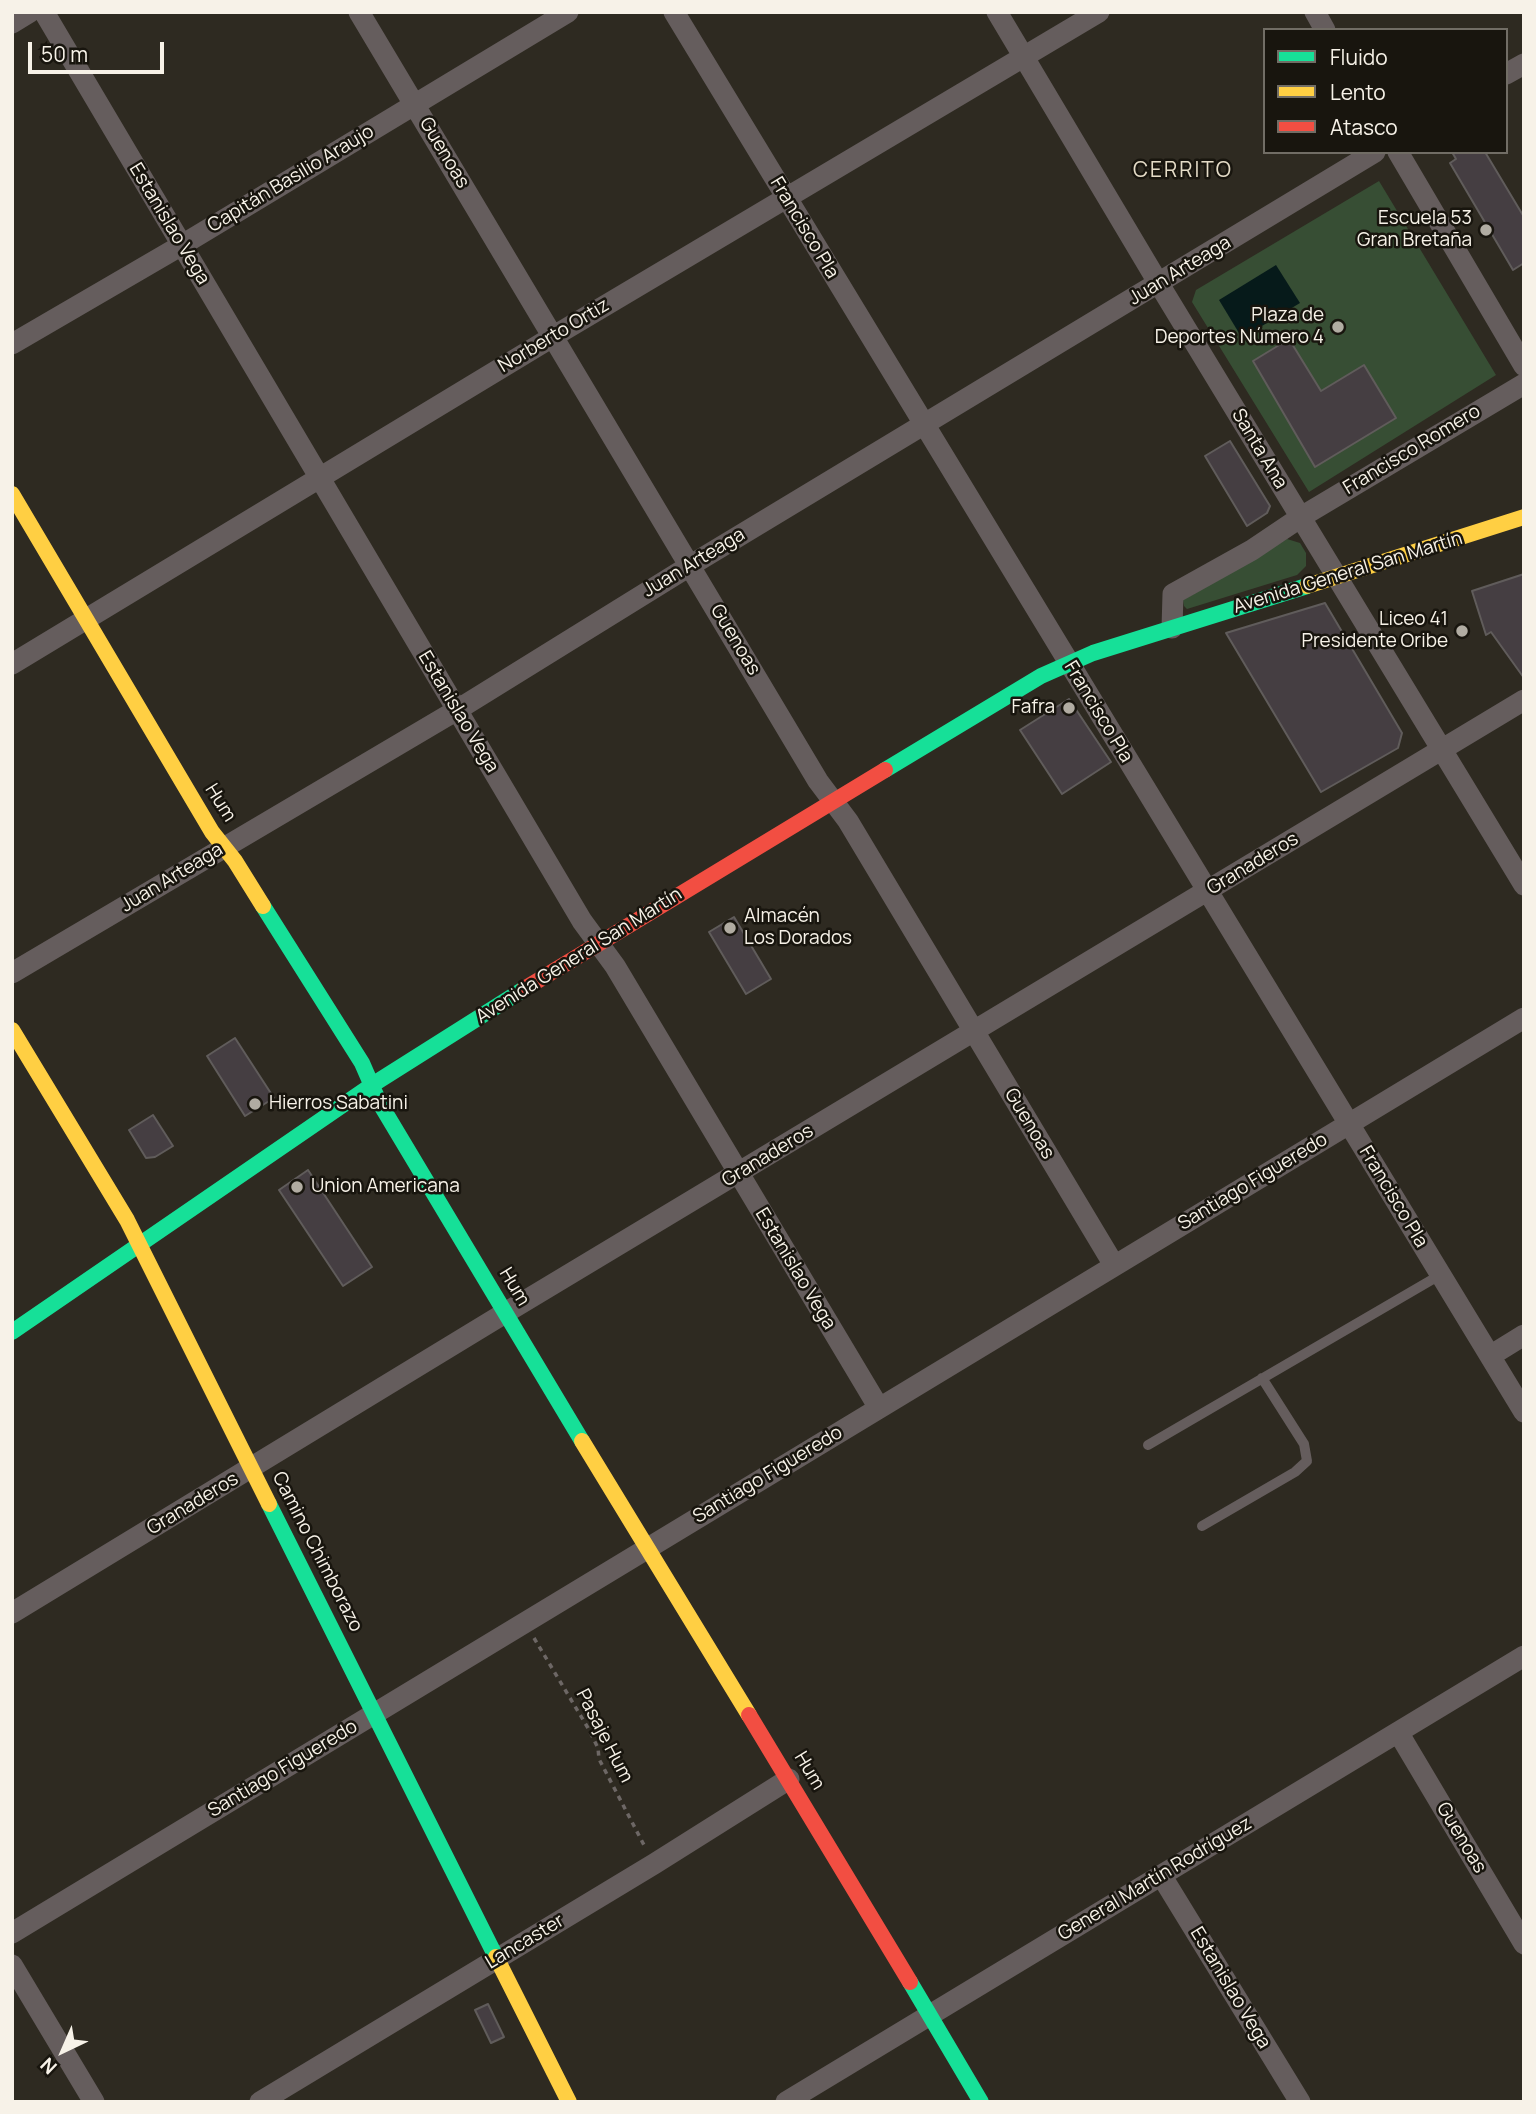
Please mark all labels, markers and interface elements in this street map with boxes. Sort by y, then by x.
scale bar [32,28,168,72]
legend [1263,28,1508,154]
text: 50 m [41,40,88,68]
text: Fluido [1330,43,1388,71]
text: Lento [1330,78,1386,106]
street label: Guenoas [414,113,474,193]
text: Atasco [1330,113,1398,141]
street label: Capitán Basilio Araujo [204,120,378,238]
district label: CERRITO [1134,158,1232,184]
street label: Estanislao Vega [124,159,214,289]
street label: Francisco Pla [765,173,843,283]
place label: Escuela 53 Gran Bretaña [1357,208,1472,252]
marker: Escuela 53 Gran Bretaña [1478,222,1494,238]
street label: Juan Arteaga [1125,232,1235,310]
street label: Norberto Ortiz [494,294,614,378]
place label: Plaza de Deportes Número 4 [1155,305,1324,349]
marker: Plaza de Deportes Número 4 [1330,319,1346,335]
street label: Francisco Romero [1339,400,1485,500]
street label: Santa Ana [1226,405,1292,493]
street label: Juan Arteaga [639,524,749,602]
street label: Avenida General San Martín [1231,527,1465,619]
street label: Guenoas [705,600,765,680]
place label: Liceo 41 Presidente Oribe [1301,609,1448,653]
marker: Liceo 41 Presidente Oribe [1454,623,1470,639]
street label: Estanislao Vega [413,647,503,777]
street label: Francisco Pla [1059,657,1137,767]
place label: Fafra [1011,697,1055,719]
marker: Fafra [1061,700,1077,716]
street label: Hum [200,780,240,826]
street label: Granaderos [1203,828,1303,900]
street label: Juan Arteaga [117,839,227,917]
street label: Avenida General San Martín [472,883,686,1029]
place label: Almacén Los Dorados [744,906,852,950]
marker: Almacén Los Dorados [722,920,738,936]
street label: Guenoas [999,1084,1059,1164]
place label: Hierros Sabatini [269,1093,408,1115]
marker: Hierros Sabatini [247,1096,263,1112]
street label: Granaderos [718,1120,818,1192]
street label: Santiago Figueredo [1174,1128,1332,1236]
street label: Francisco Pla [1354,1142,1432,1252]
place label: Union Americana [311,1176,460,1198]
marker: Union Americana [289,1179,305,1195]
street label: Estanislao Vega [750,1204,840,1334]
street label: Hum [494,1264,534,1310]
street label: Santiago Figueredo [689,1421,847,1529]
street label: Granaderos [143,1468,243,1540]
street label: Camino Chimborazo [267,1468,367,1636]
street label: Pasaje Hum [571,1685,637,1787]
street label: Santiago Figueredo [204,1715,362,1823]
street label: Hum [789,1748,829,1794]
street label: Guenoas [1431,1798,1491,1878]
street label: General Martín Rodríguez [1054,1812,1256,1946]
street label: Lancaster [482,1910,568,1974]
street label: Estanislao Vega [1185,1923,1275,2053]
north arrow [28,2016,98,2086]
text: N [34,2052,62,2080]

